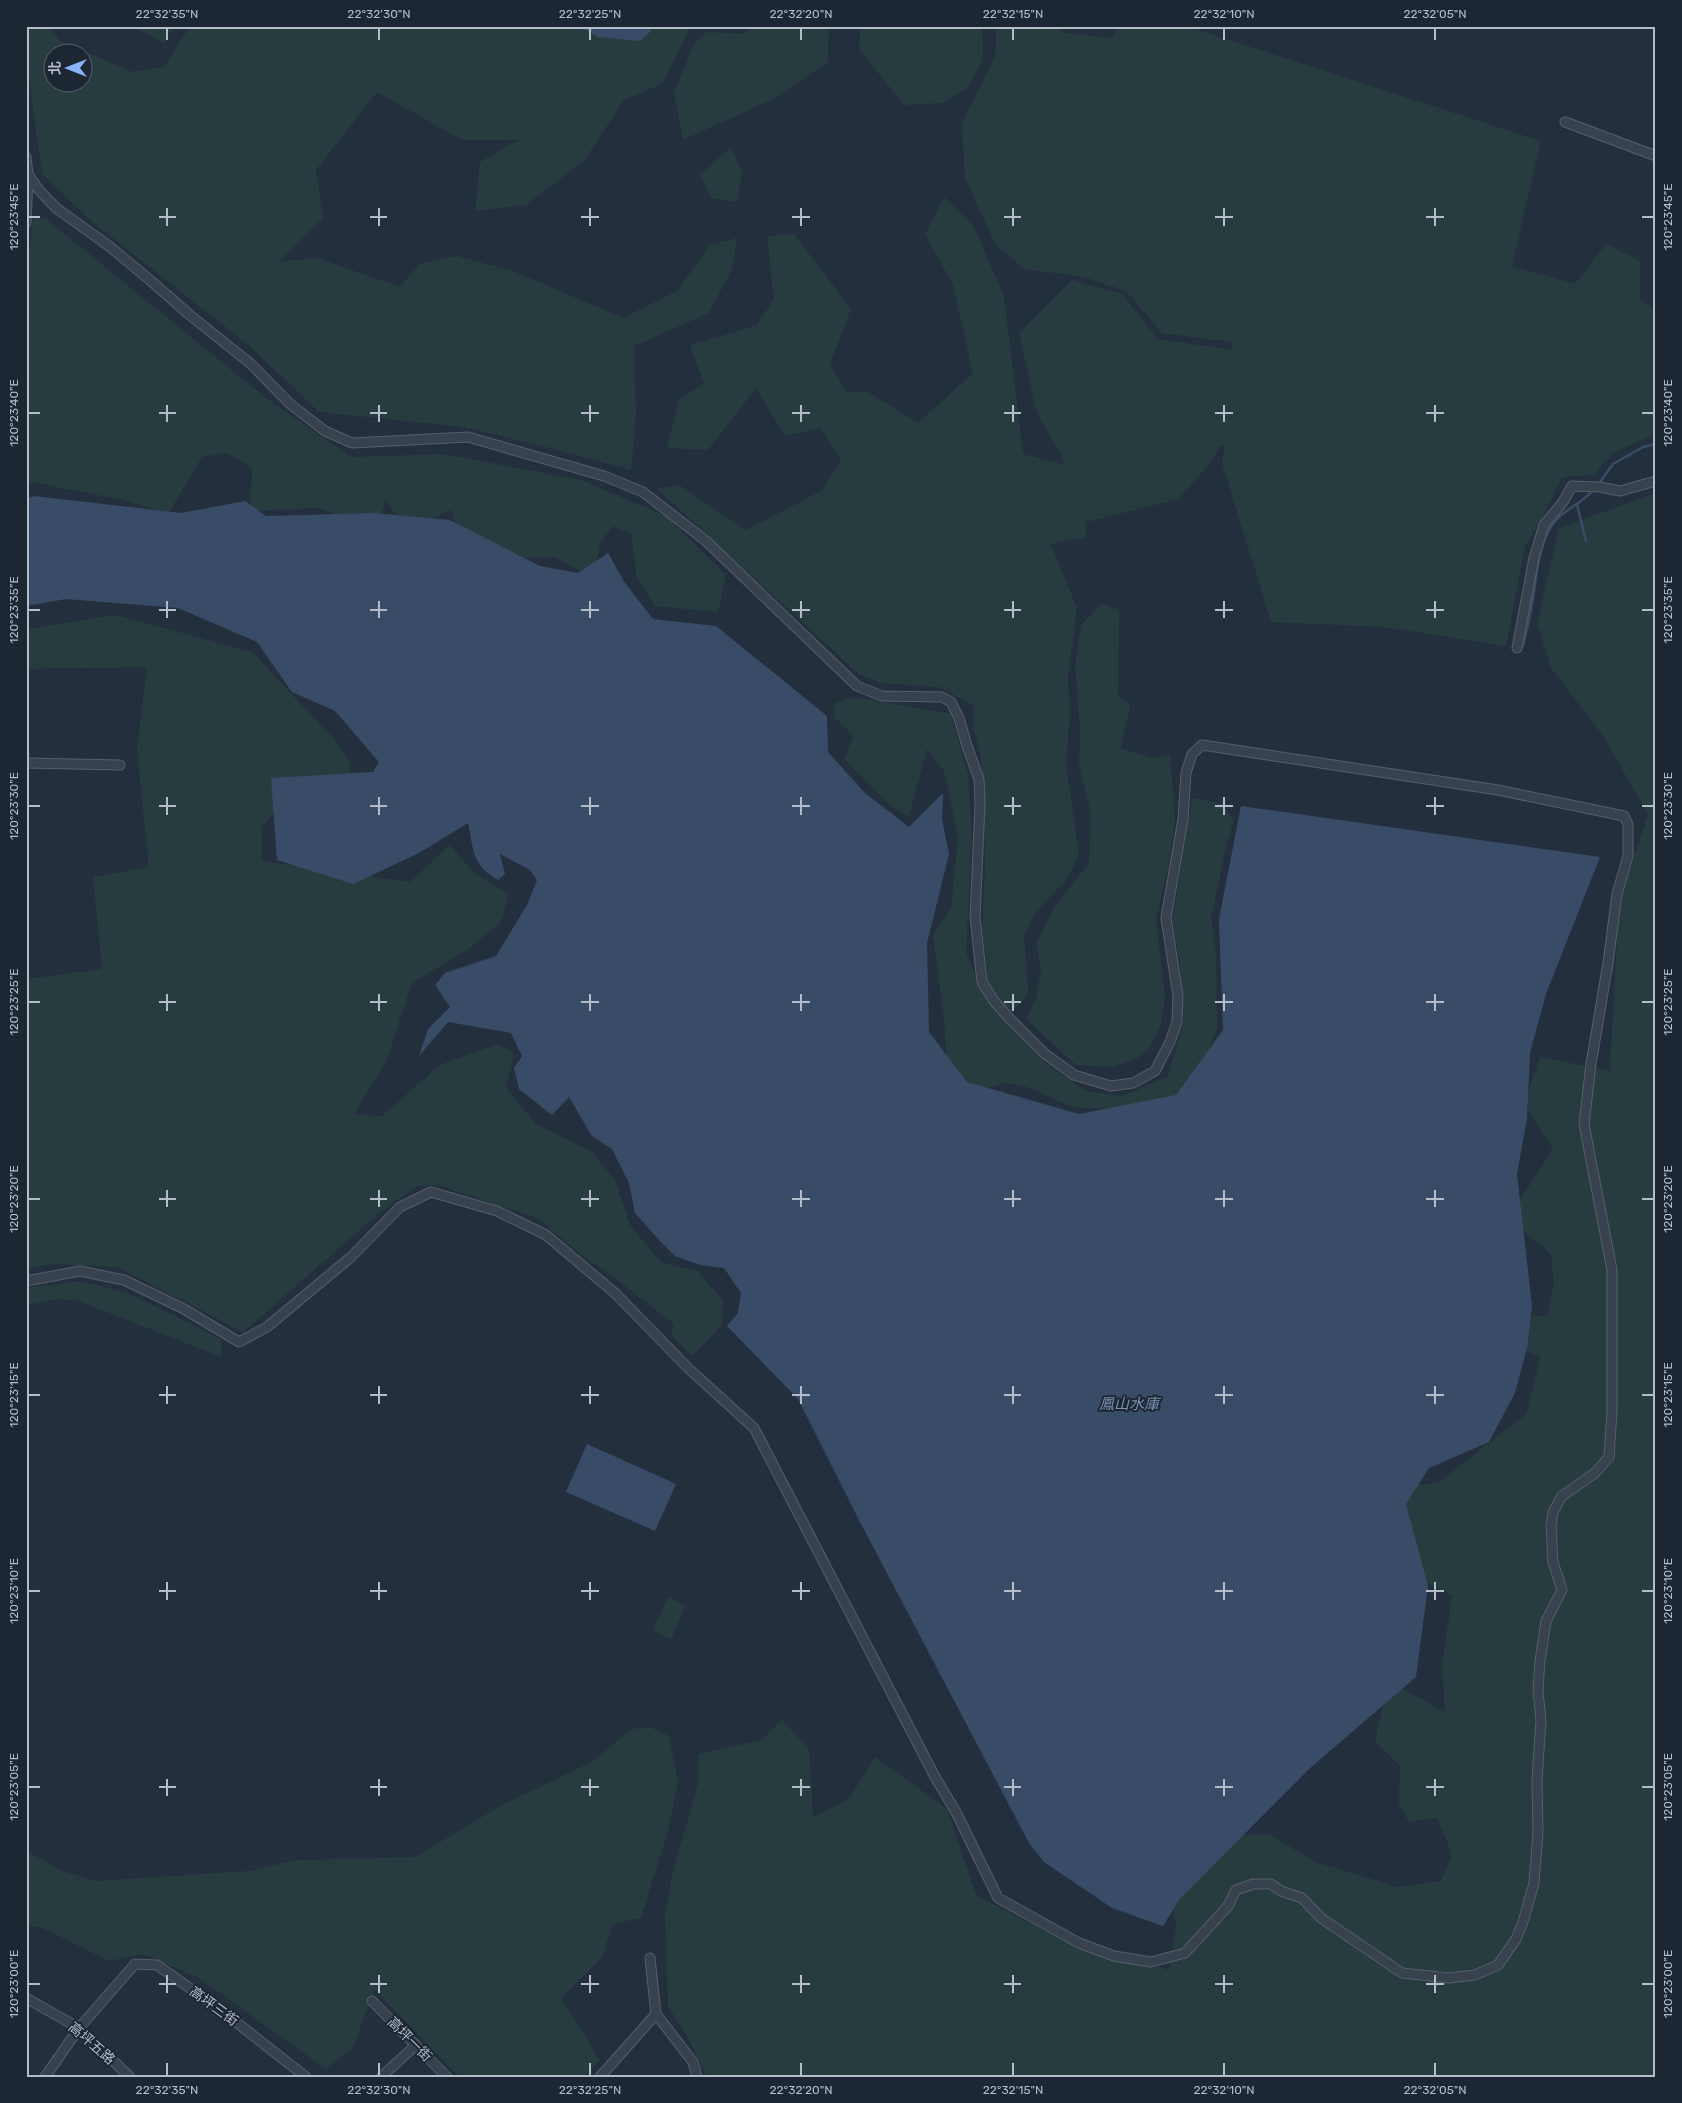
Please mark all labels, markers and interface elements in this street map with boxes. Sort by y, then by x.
text: 22°32'35"N [136,7,198,21]
text: 22°32'30"N [347,7,411,21]
text: 22°32'25"N [559,7,621,21]
text: 22°32'20"N [769,7,833,21]
text: 22°32'15"N [983,7,1043,21]
text: 22°32'10"N [1193,7,1255,21]
text: 22°32'05"N [1403,7,1467,21]
north arrow [42,42,92,92]
text: 北 [47,61,64,75]
text: 120°23'45"E [7,183,21,251]
text: 120°23'45"E [1661,183,1675,251]
text: 120°23'40"E [7,379,21,447]
text: 120°23'40"E [1661,379,1675,447]
text: 120°23'35"E [7,576,21,644]
text: 120°23'35"E [1661,576,1675,644]
text: 120°23'30"E [7,772,21,840]
text: 120°23'30"E [1661,772,1675,840]
text: 120°23'25"E [7,968,21,1036]
text: 120°23'25"E [1661,968,1675,1036]
text: 120°23'20"E [7,1165,21,1233]
text: 120°23'20"E [1661,1165,1675,1233]
text: 120°23'15"E [7,1362,21,1428]
text: 120°23'15"E [1661,1362,1675,1428]
water label: 鳳山水庫 [1099,1395,1162,1413]
text: 120°23'10"E [7,1558,21,1624]
text: 120°23'10"E [1661,1558,1675,1624]
text: 120°23'05"E [7,1753,21,1821]
text: 120°23'05"E [1661,1753,1675,1821]
text: 120°23'00"E [7,1950,21,2018]
text: 120°23'00"E [1661,1950,1675,2018]
street label: 高坪三街 [186,1983,241,2030]
street label: 高坪一街 [384,2014,435,2065]
street label: 高坪五路 [65,2019,118,2068]
text: 22°32'35"N [136,2083,198,2097]
text: 22°32'30"N [347,2083,411,2097]
text: 22°32'25"N [559,2083,621,2097]
text: 22°32'20"N [769,2083,833,2097]
text: 22°32'15"N [983,2083,1043,2097]
text: 22°32'10"N [1193,2083,1255,2097]
text: 22°32'05"N [1403,2083,1467,2097]

